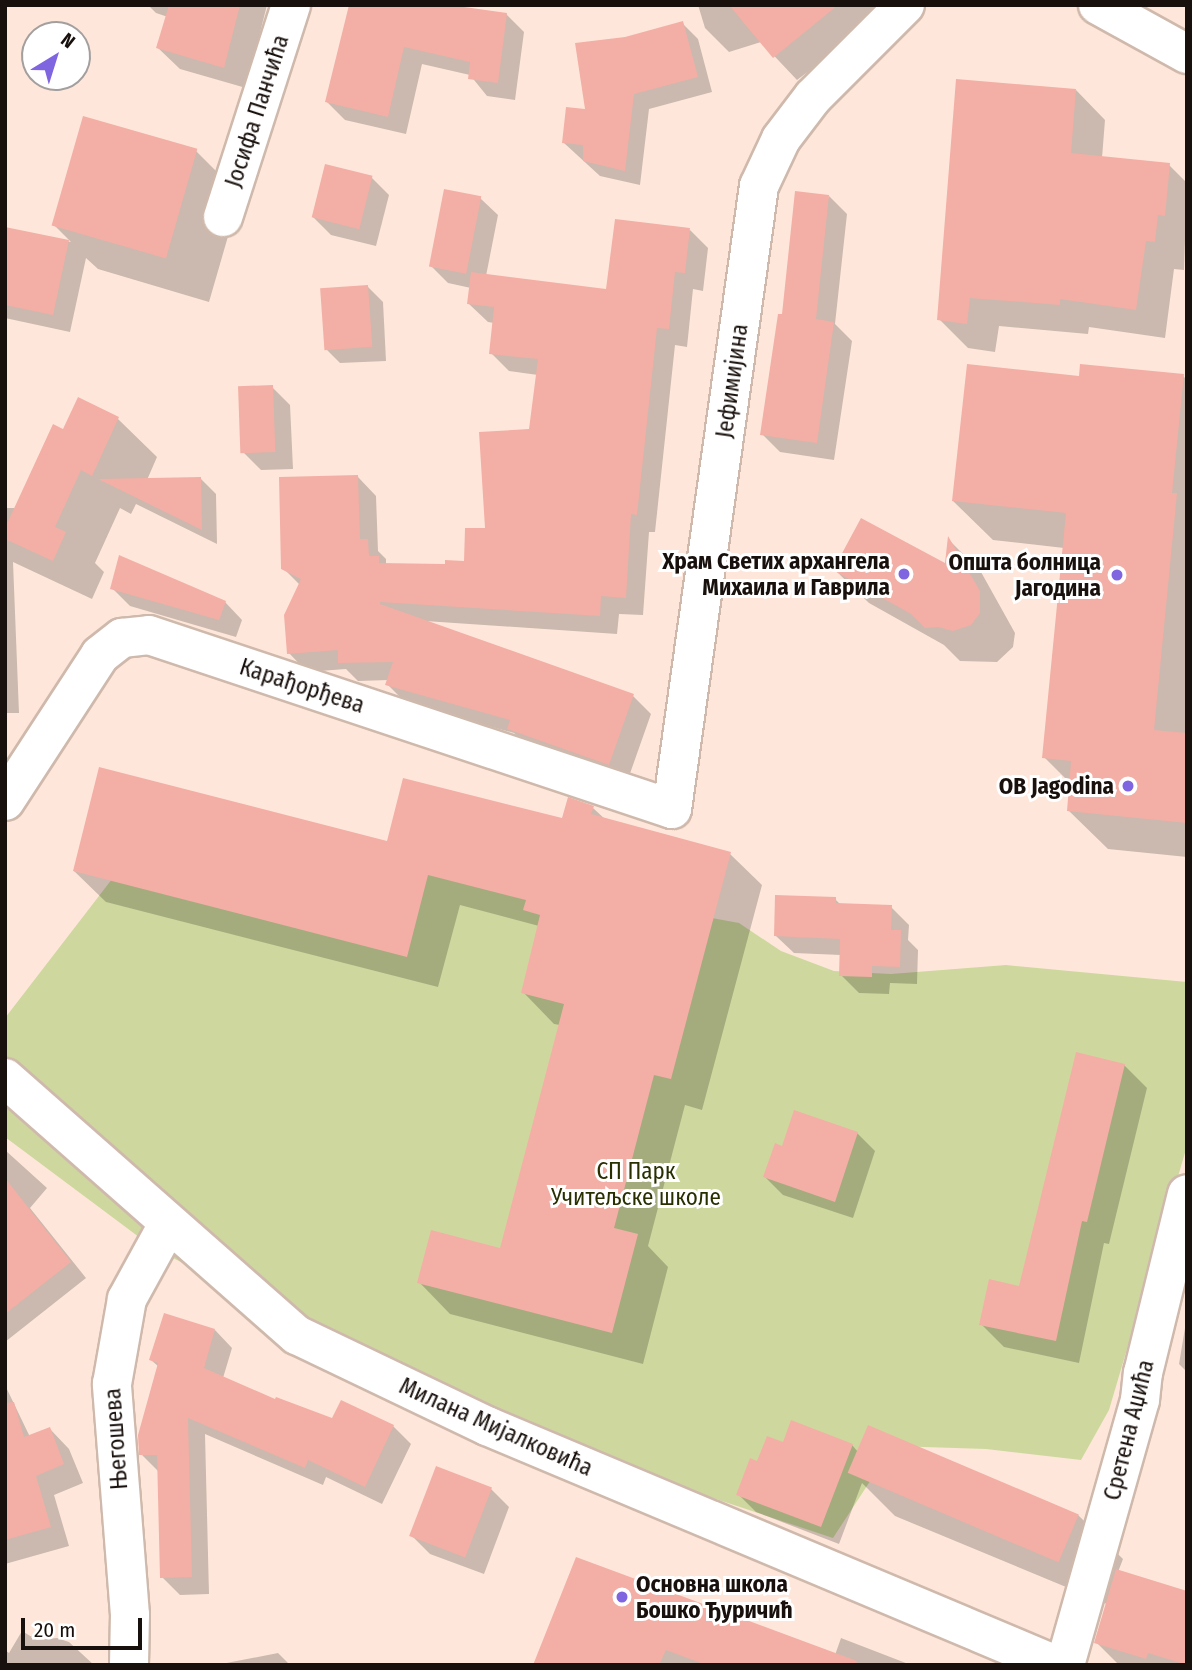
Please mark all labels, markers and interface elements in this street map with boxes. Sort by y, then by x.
north arrow [21,21,91,91]
text: N [56,28,80,53]
street label: Јосифа Панчића [219,31,295,191]
street label: Јефимијина [710,322,754,440]
place label: Храм Светих архангела Михаила и Гаврила [662,547,890,601]
place label: Општа болница Јагодина [948,548,1101,602]
marker: Општа болница Јагодина [1107,565,1127,585]
marker: Храм Светих архангела Михаила и Гаврила [896,566,912,582]
street label: Карађорђева [236,653,368,719]
place label: OB Jagodina [999,772,1114,800]
marker: OB Jagodina [1120,778,1136,794]
park label: СП Парк Учитељске школе [551,1157,721,1211]
street label: Сретена Аџића [1098,1357,1160,1503]
street label: Милана Мијалковића [395,1372,597,1482]
street label: Његошева [99,1387,133,1491]
place label: Основна школа Бошко Ђуричић [636,1570,793,1624]
marker: Основна школа Бошко Ђуричић [614,1589,630,1605]
scale bar [24,1604,145,1648]
text: 20 m [34,1617,75,1643]

